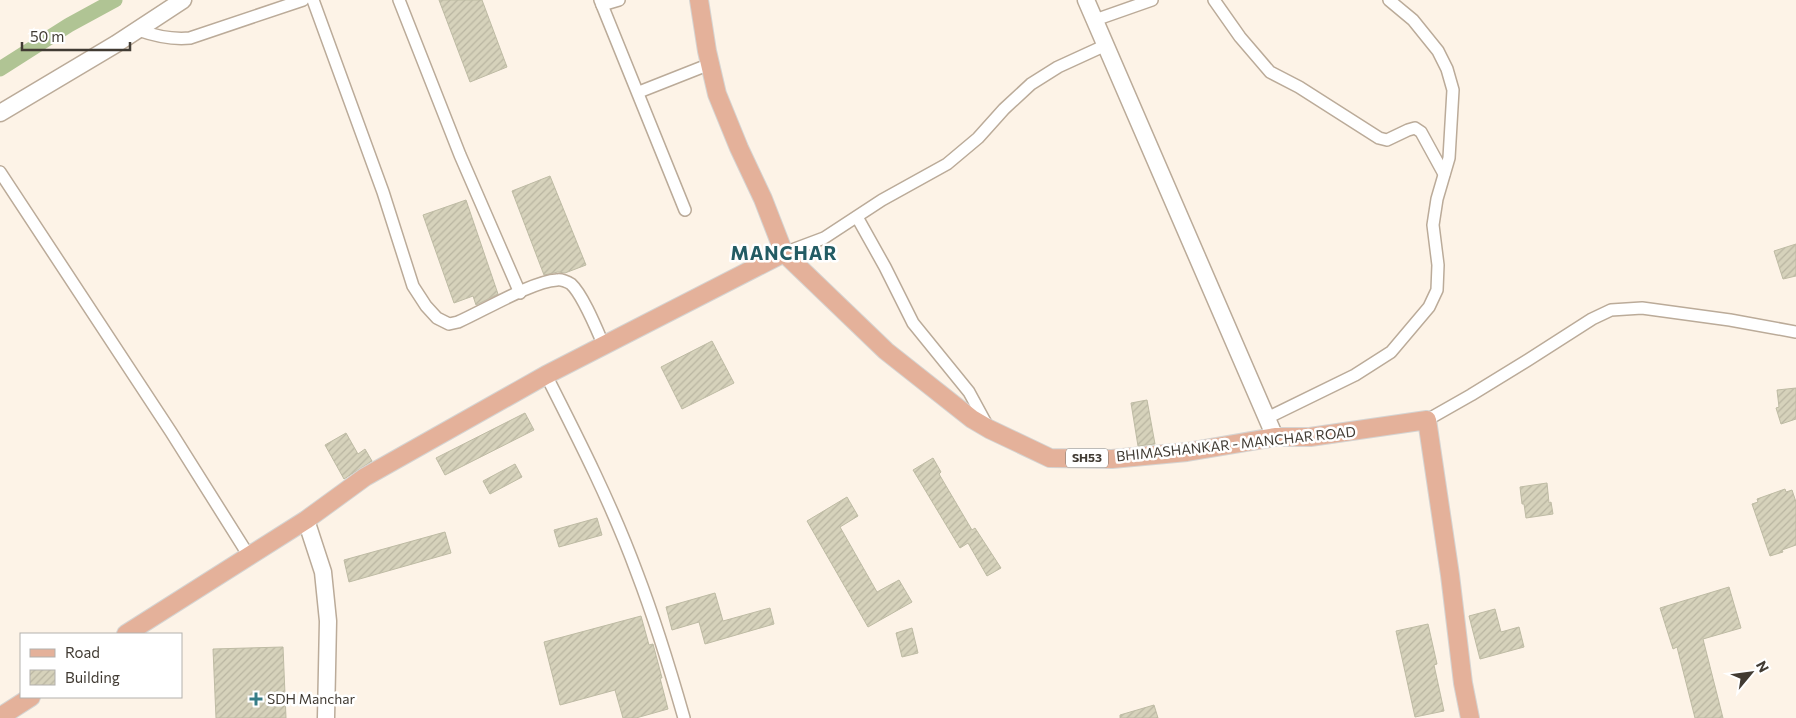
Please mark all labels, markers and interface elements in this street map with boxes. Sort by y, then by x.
scale bar [22,20,130,52]
text: 50 m [30,27,64,45]
district label: MANCHAR [730,241,838,264]
street label: BHIMASHANKAR - MANCHAR ROAD [1115,422,1357,465]
road number: SH53 [1066,448,1108,468]
legend [20,633,182,698]
text: Road [65,643,100,661]
north arrow [1726,648,1776,698]
text: N [1753,658,1773,675]
text: Building [65,668,120,686]
place label: SDH Manchar [267,690,356,707]
marker: SDH Manchar [249,692,263,706]

